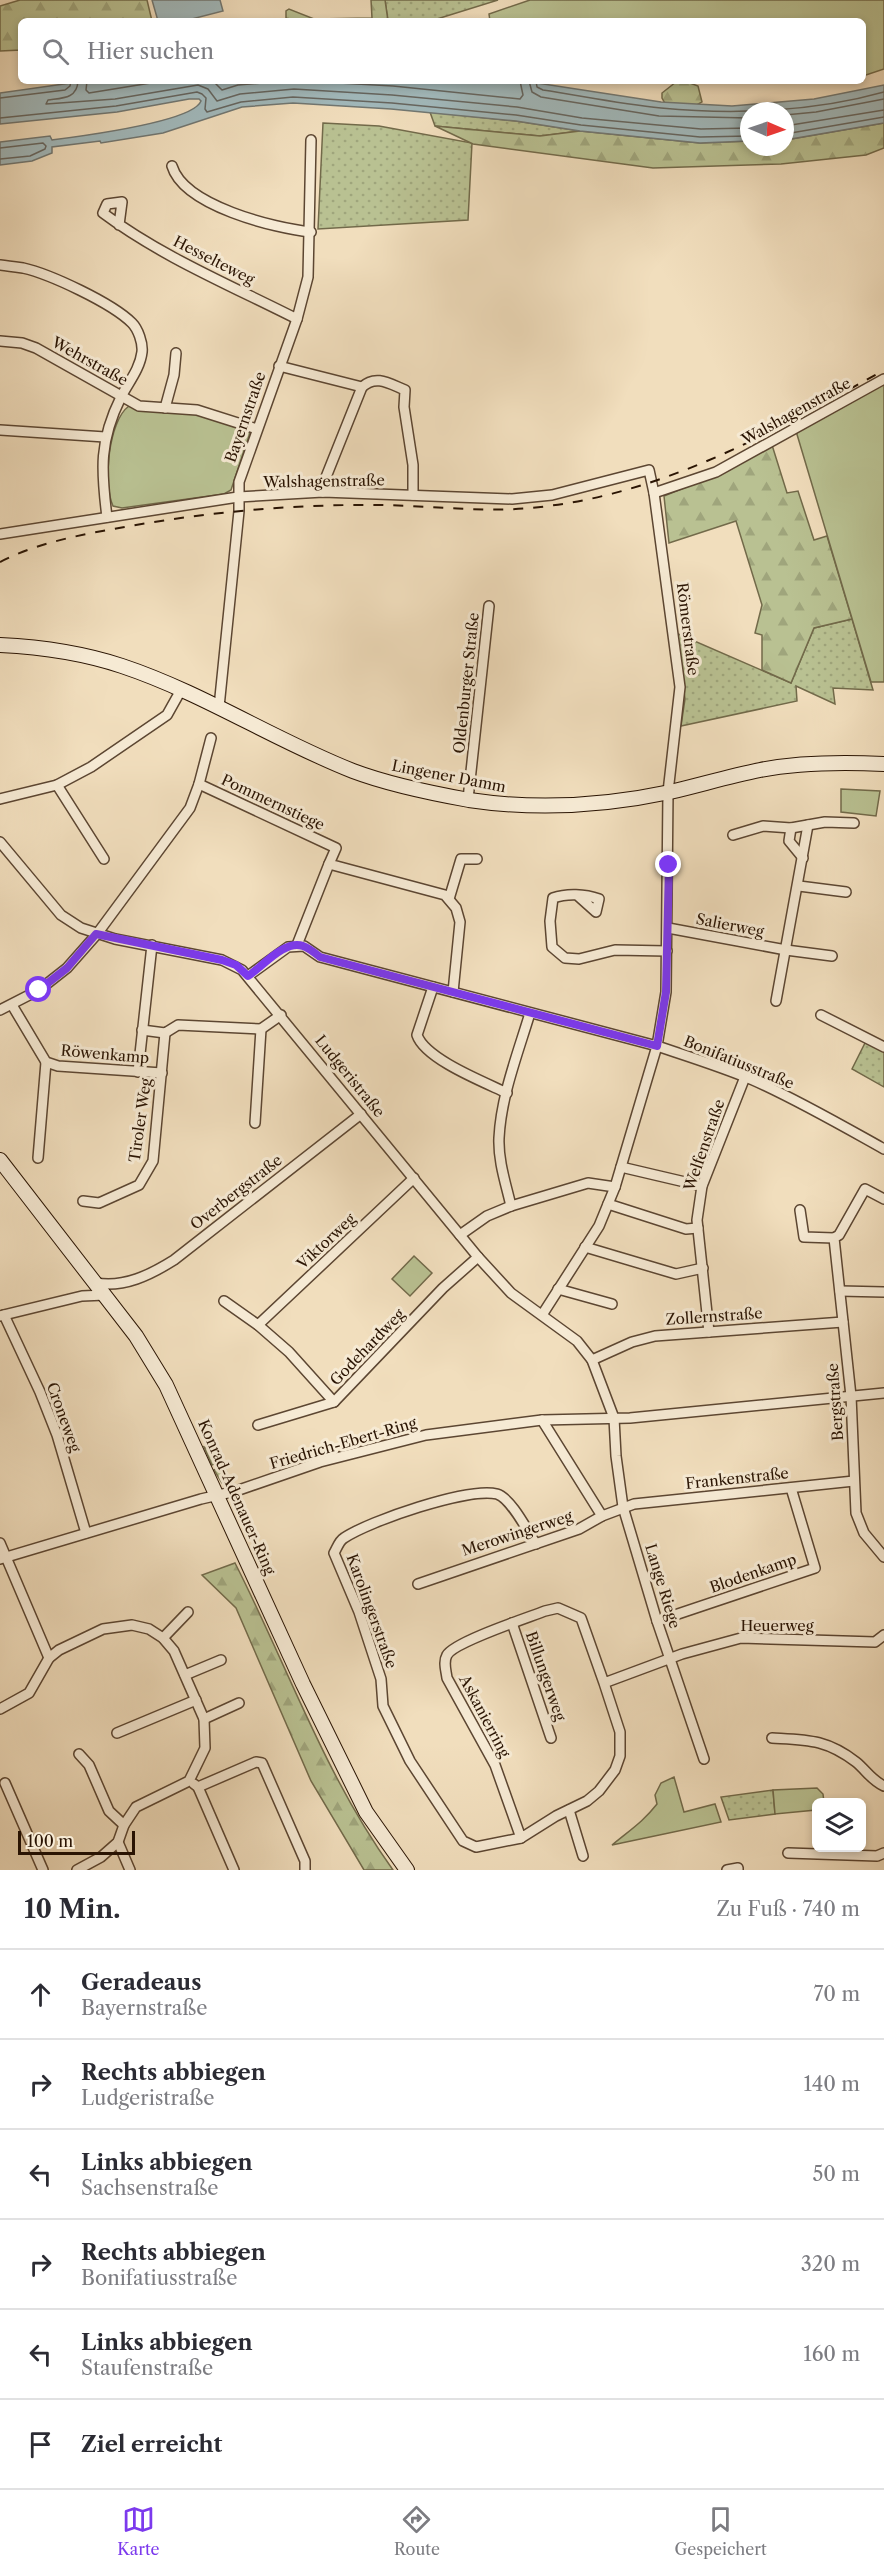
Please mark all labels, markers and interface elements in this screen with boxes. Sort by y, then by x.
search box [18,18,866,84]
icon: search [39,35,72,68]
text: Hier suchen [87,38,214,65]
north arrow [740,102,794,156]
street label: Hesselteweg [170,231,258,289]
street label: Wehrstraße [48,332,131,390]
street label: Bayernstraße [221,369,269,465]
street label: Walshagenstraße [737,373,854,449]
street label: Walshagenstraße [262,470,385,492]
street label: Römerstraße [673,581,703,677]
street label: Oldenburger Straße [449,611,483,755]
street label: Lingener Damm [390,756,508,796]
street label: Pommernstiege [218,770,328,834]
route end [655,851,681,877]
street label: Salierweg [694,909,766,941]
route start [25,976,51,1002]
street label: Ludgeristraße [311,1031,389,1121]
street label: Bonifatiusstraße [681,1031,797,1093]
street label: Röwenkamp [60,1041,150,1067]
street label: Tiroler Weg [125,1077,155,1163]
street label: Welfenstraße [679,1097,729,1194]
street label: Overbergstraße [186,1150,286,1234]
street label: Viktorweg [292,1209,359,1274]
street label: Zollernstraße [665,1303,763,1329]
street label: Godehardweg [326,1305,408,1389]
street label: Bergstraße [823,1363,847,1441]
street label: Croneweg [43,1380,85,1455]
street label: Friedrich-Ebert-Ring [267,1413,419,1473]
street label: Konrad-Adenauer-Ring [194,1416,280,1578]
street label: Frankenstraße [684,1463,790,1493]
street label: Merowingerweg [459,1506,575,1560]
street label: Lange Riege [641,1541,685,1631]
street label: Blodenkamp [707,1549,799,1597]
street label: Karolingerstraße [342,1551,402,1671]
street label: Heuerweg [740,1616,814,1635]
street label: Billungerweg [522,1629,570,1723]
street label: Askanierring [455,1671,515,1761]
map controls [812,1798,866,1852]
button: layers [812,1798,866,1852]
scale bar [18,1828,135,1856]
text: 100 m [27,1831,73,1851]
text: 10 Min. [24,1893,120,1925]
text: Zu Fuß · 740 m [716,1897,860,1921]
text: Geradeaus [81,1969,201,1996]
icon: ahead [24,1978,57,2011]
text: 70 m [814,1982,860,2006]
text: Bayernstraße [81,1996,207,2020]
text: Rechts abbiegen [81,2059,266,2086]
icon: right [24,2068,57,2101]
text: 140 m [803,2072,860,2096]
text: Ludgeristraße [81,2086,214,2110]
text: Links abbiegen [81,2149,253,2176]
icon: left [24,2158,57,2191]
text: 50 m [813,2162,860,2186]
text: Sachsenstraße [81,2176,219,2200]
text: Rechts abbiegen [81,2239,266,2266]
icon: right [24,2248,57,2281]
text: 320 m [801,2252,860,2276]
text: Bonifatiusstraße [81,2266,237,2290]
text: Links abbiegen [81,2329,253,2356]
icon: left [24,2338,57,2371]
text: 160 m [803,2342,860,2366]
text: Staufenstraße [81,2356,213,2380]
icon: arrive [24,2428,57,2461]
text: Ziel erreicht [81,2431,222,2458]
tab: Karte [117,2503,160,2559]
tab: Route [394,2503,440,2559]
tab: Gespeichert [674,2503,767,2559]

